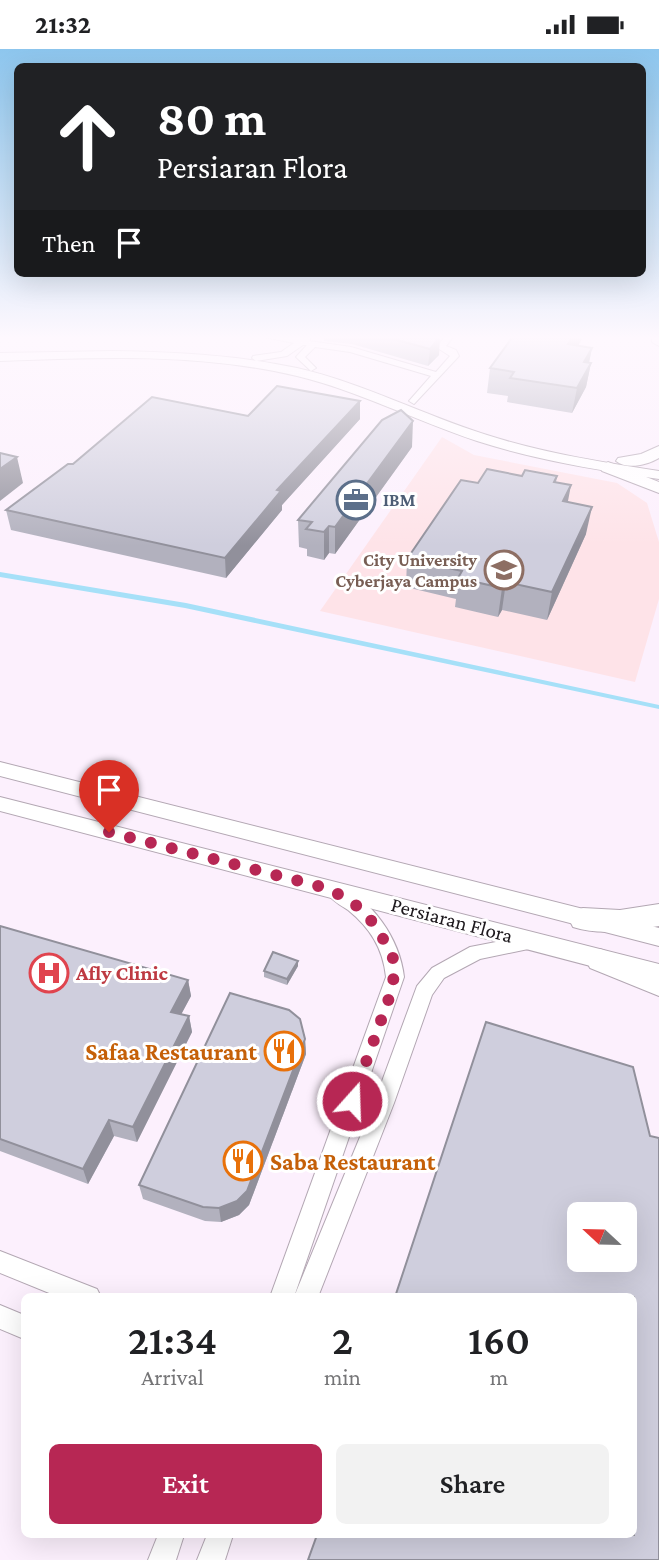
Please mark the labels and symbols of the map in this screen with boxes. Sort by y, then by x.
office icon: IBM [335,479,377,521]
place label: IBM [383,490,416,510]
school or university icon: City University Cyberjaya Campus [483,549,525,591]
place label: City University Cyberjaya Campus [335,550,477,592]
pin [79,760,139,832]
street label: Persiaran Flora [388,892,516,948]
hospital icon: Afly Clinic [28,952,70,994]
place label: Afly Clinic [75,961,169,985]
restaurant icon: Safaa Restaurant [263,1030,305,1072]
place label: Safaa Restaurant [85,1038,257,1065]
position arrow [315,1064,389,1138]
restaurant icon: Saba Restaurant [222,1140,264,1182]
place label: Saba Restaurant [270,1148,436,1175]
north arrow [567,1202,637,1272]

